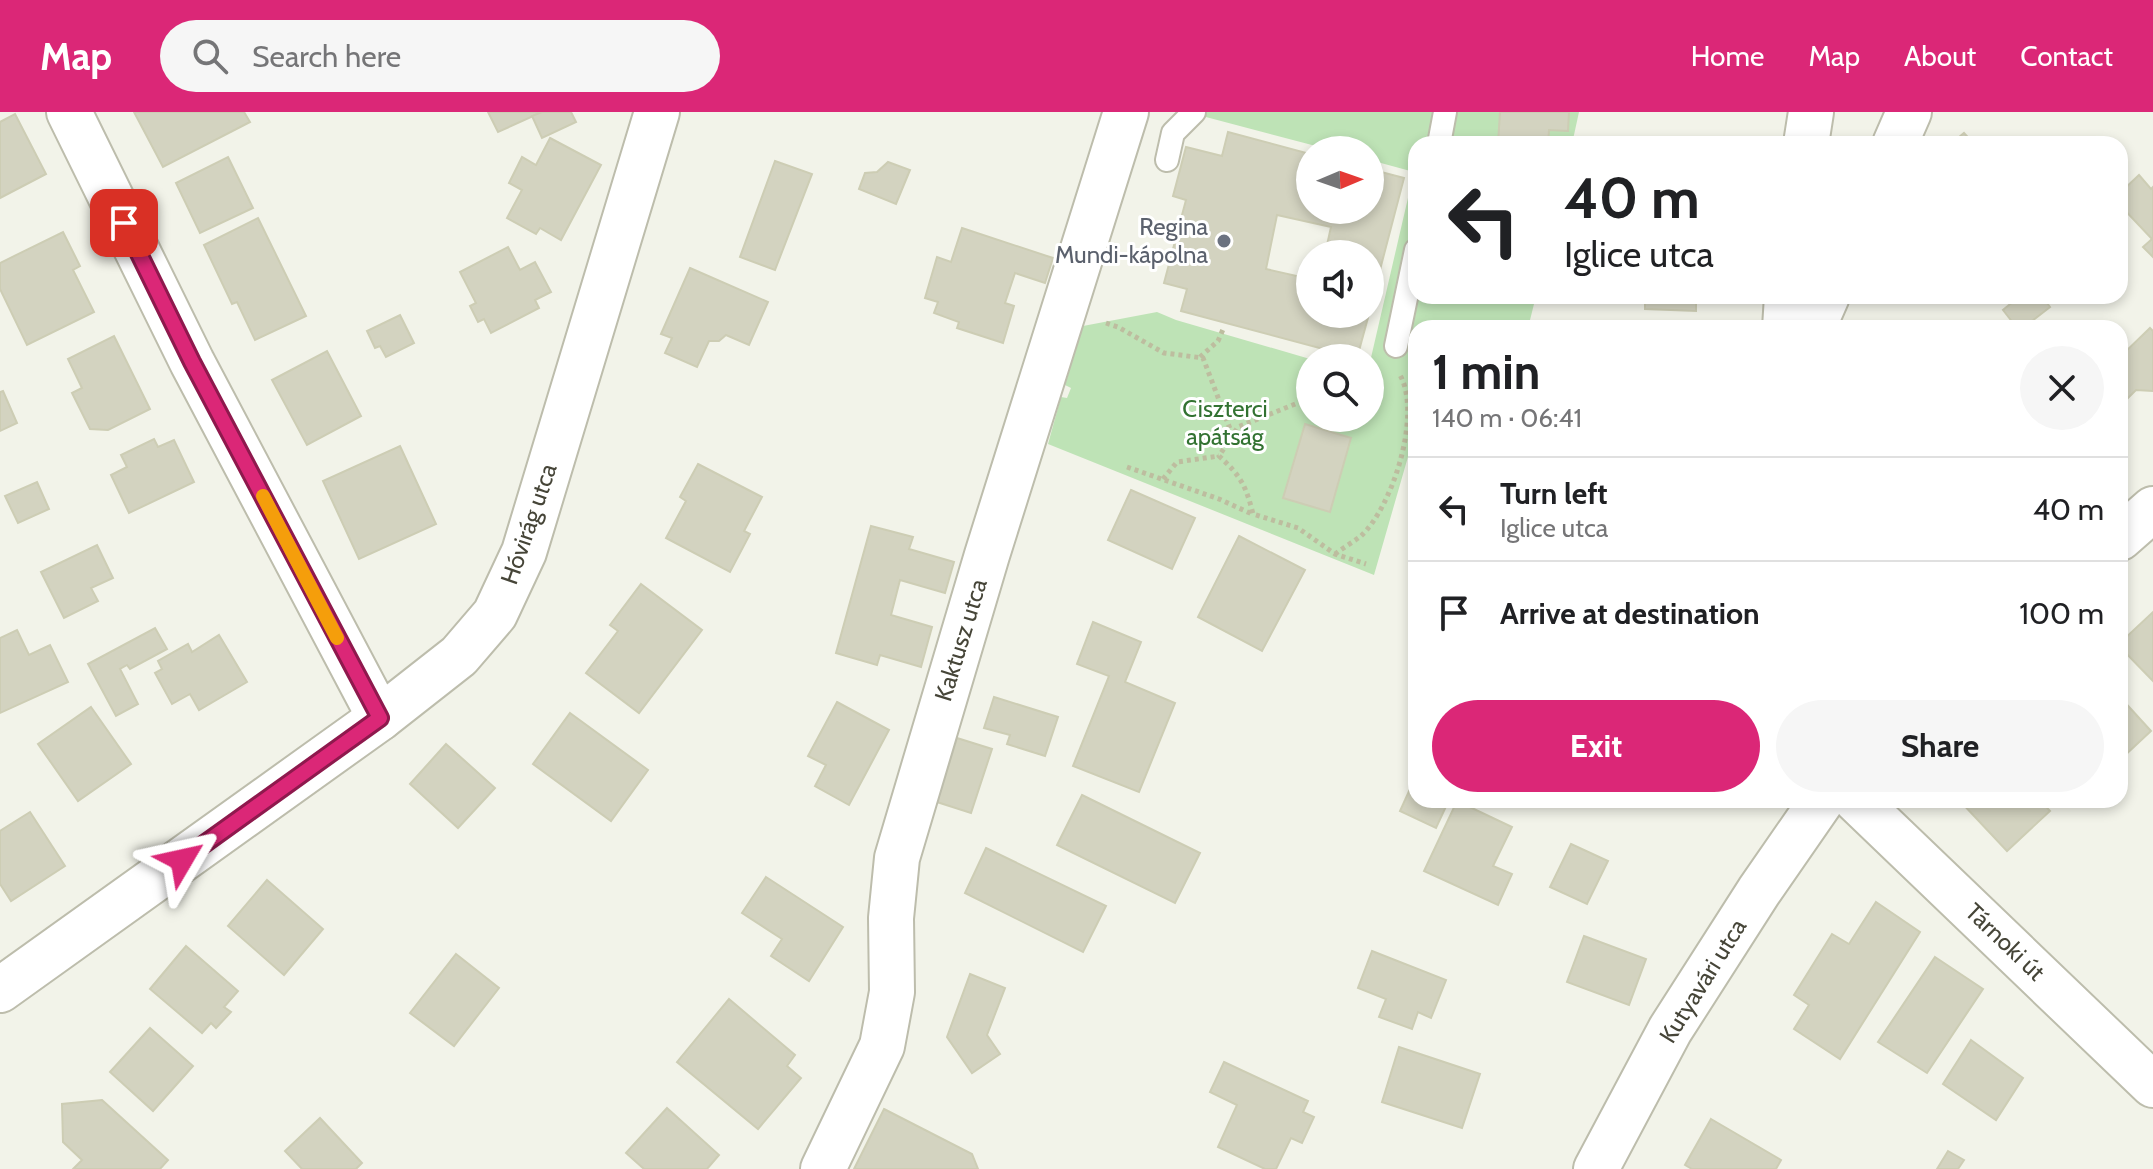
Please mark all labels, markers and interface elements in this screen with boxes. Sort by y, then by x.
search box [160,20,720,92]
text: Map [40,33,112,80]
icon: search [188,34,232,78]
text: Search here [252,38,401,75]
text: Home [1691,39,1764,73]
text: Map [1808,39,1860,73]
text: About [1904,39,1976,73]
text: Contact [2020,39,2113,73]
north arrow [1296,136,1384,224]
map controls [1296,136,1384,432]
text: 40 m [1564,164,1700,232]
icon: left [1432,168,1536,272]
pin [90,189,158,257]
icon: arrive [102,201,146,245]
place label: Regina Mundi-kápolna [1055,212,1208,269]
marker: Regina Mundi-kápolna [1215,232,1233,250]
text: Iglice utca [1564,232,1714,276]
button: sound [1296,240,1384,328]
text: 1 min [1432,343,1540,401]
button: search [1296,344,1384,432]
button: close [2020,346,2104,430]
park label: Ciszterci apátság [1182,394,1268,451]
text: 140 m · 06:41 [1432,402,1582,434]
street label: Hóvirág utca [494,459,563,588]
text: Turn left [1500,475,1608,512]
icon: left [1432,487,1476,531]
text: 40 m [2033,491,2104,528]
text: Iglice utca [1500,512,1608,544]
street label: Kaktusz utca [928,575,993,704]
icon: arrive [1432,591,1476,635]
text: Arrive at destination [1500,595,1760,632]
text: 100 m [2019,595,2104,632]
button: Exit [1432,700,1760,792]
button: Share [1776,700,2104,792]
position arrow [140,818,224,902]
street label: Tárnoki út [1960,897,2051,986]
street label: Kutyavári utca [1653,913,1752,1048]

